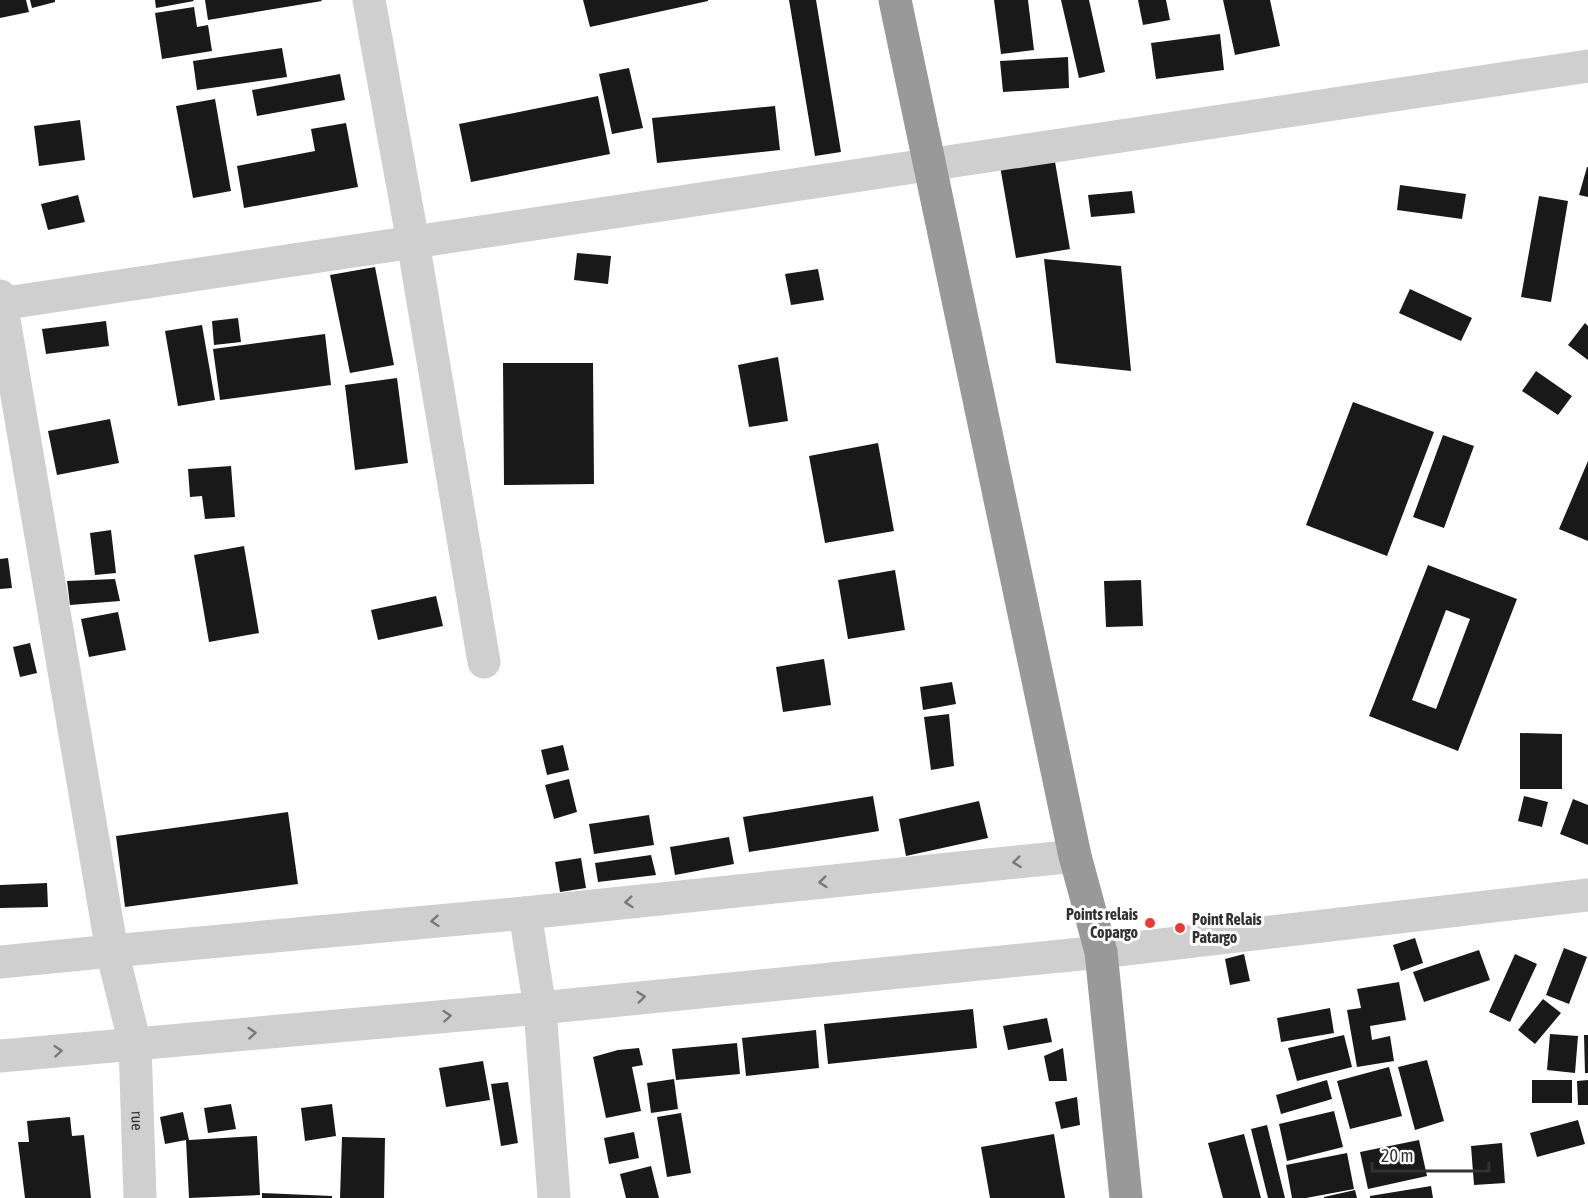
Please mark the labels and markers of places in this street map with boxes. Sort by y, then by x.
place label: Points relais Copargo [1066,905,1138,941]
place label: Point Relais Patargo [1192,910,1262,946]
marker: Points relais Copargo [1143,916,1157,930]
marker: Point Relais Patargo [1173,921,1187,935]

